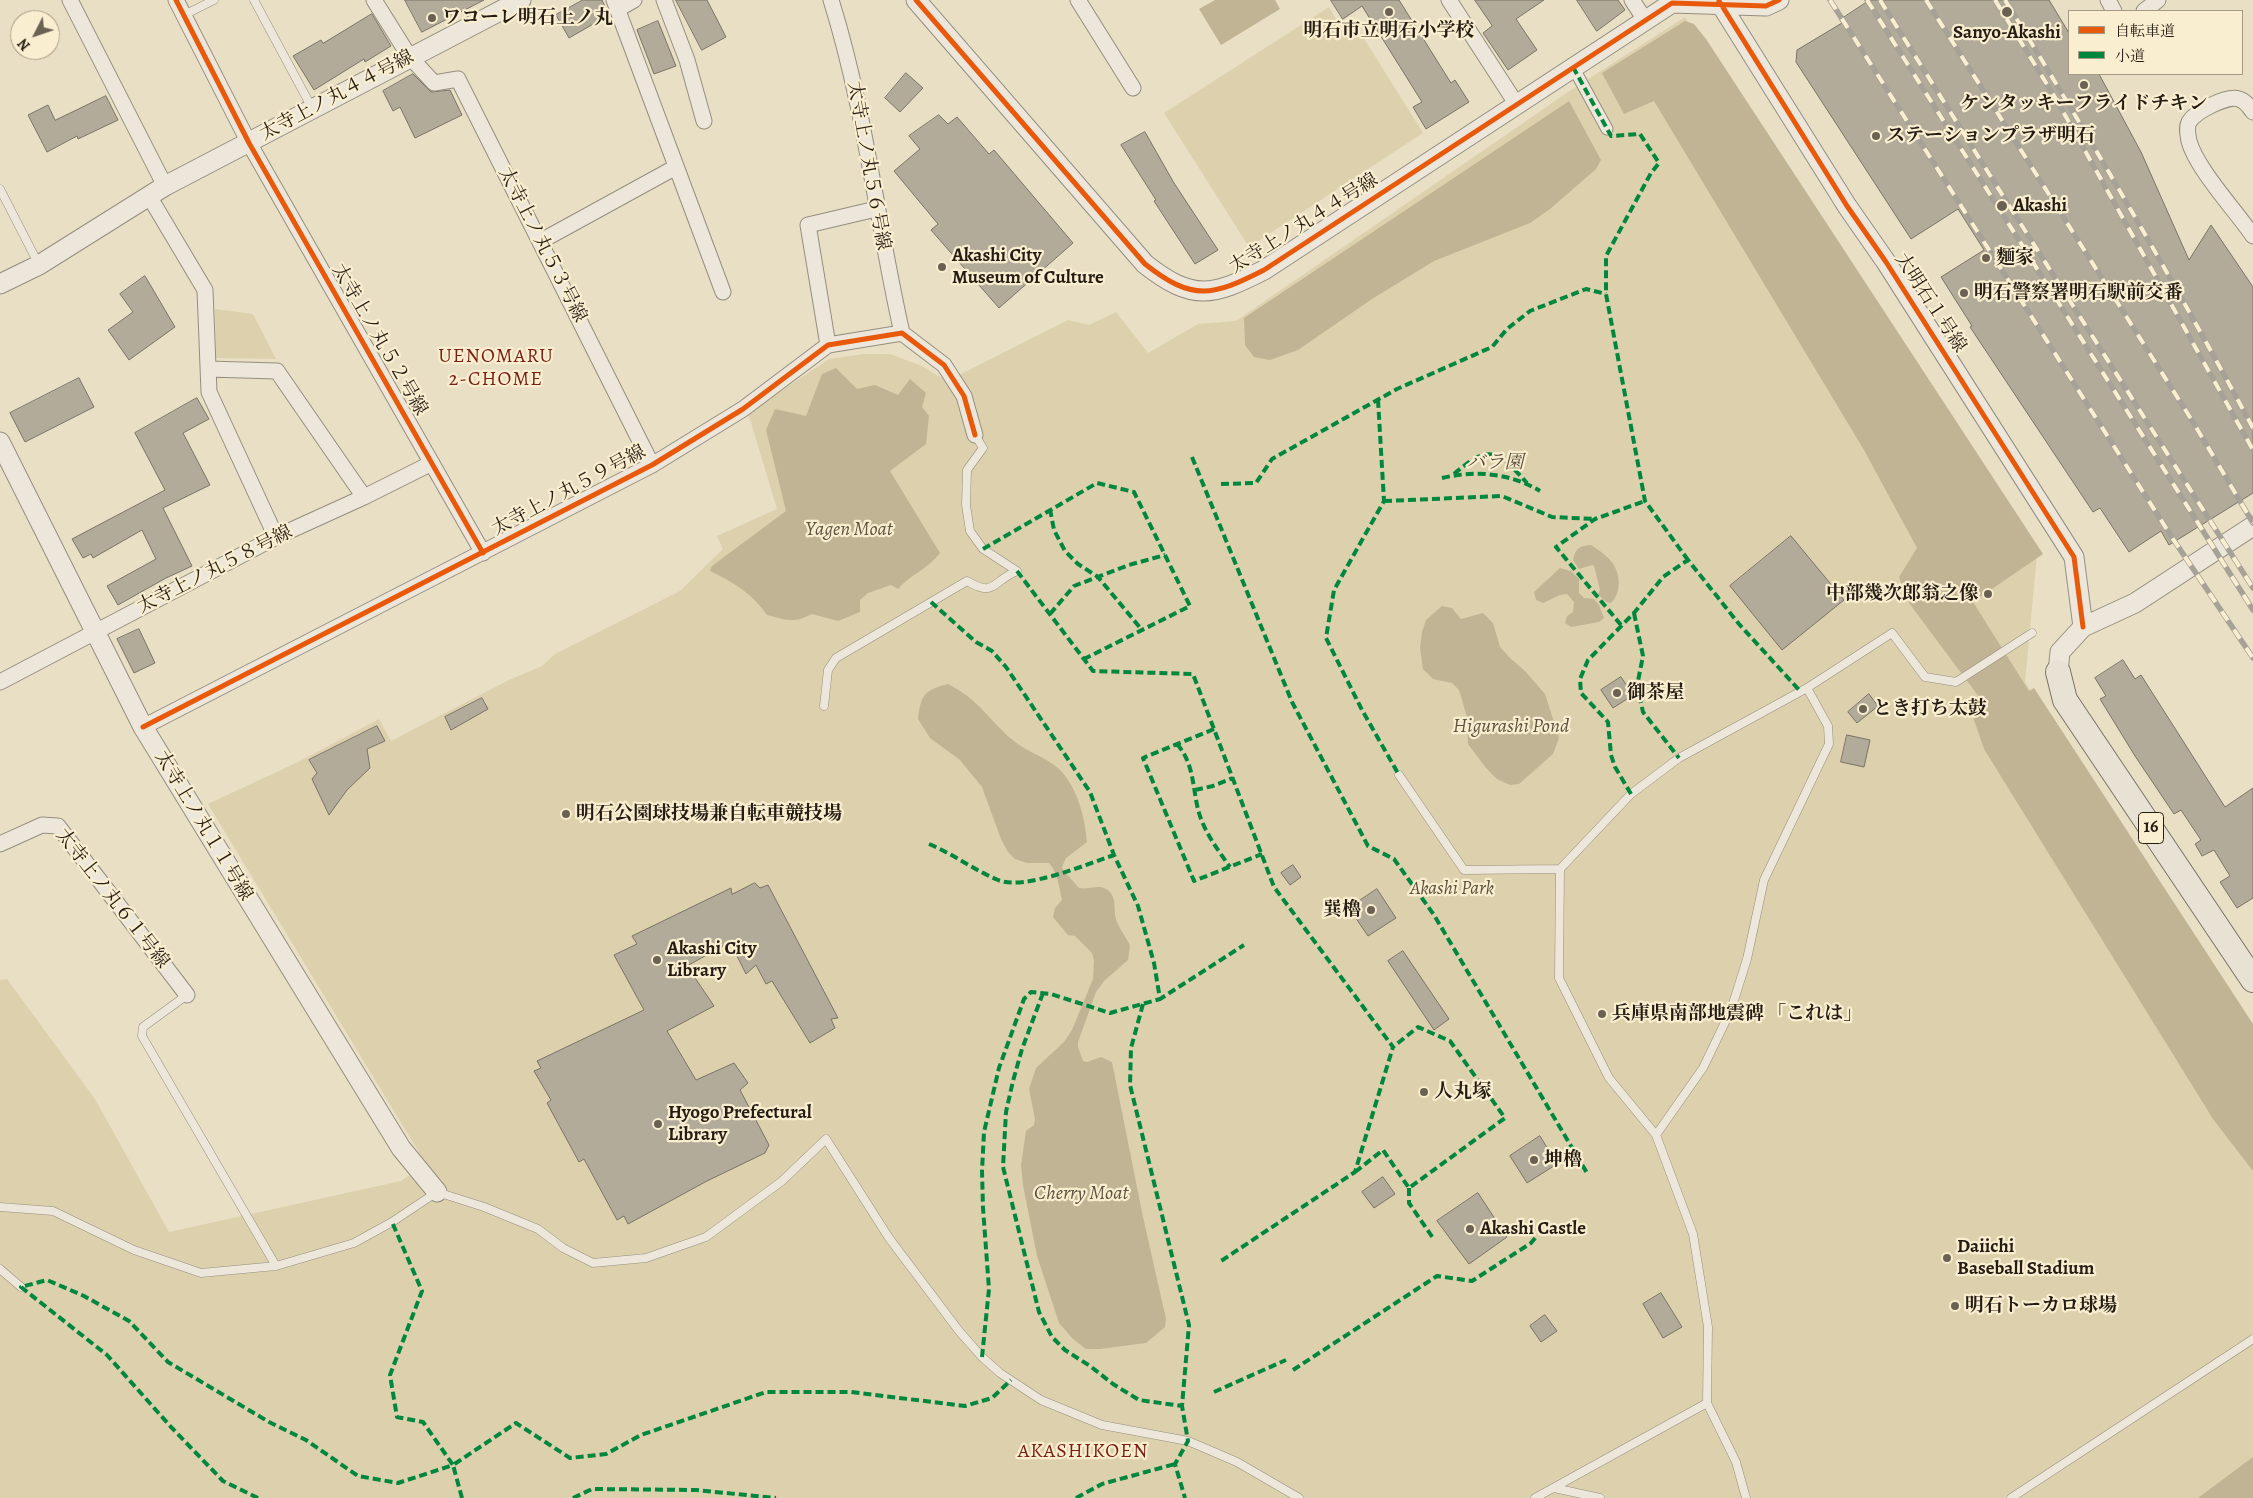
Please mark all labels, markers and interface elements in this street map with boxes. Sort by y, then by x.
marker: Sanyo-Akashi [2000,5,2014,19]
marker: 明石市立明石小学校 [1383,6,1395,18]
place label: ワコーレ明石上ノ丸 [442,7,613,29]
north arrow [10,10,60,60]
legend [2068,10,2243,75]
marker: ワコーレ明石上ノ丸 [426,12,438,24]
place label: 明石市立明石小学校 [1304,20,1474,42]
text: 自転車道 [2115,21,2175,41]
place label: Sanyo-Akashi [1953,22,2061,44]
text: N [14,34,35,55]
street label: 太寺上ノ丸４４号線 [256,46,418,146]
text: 小道 [2115,46,2145,66]
marker: ケンタッキーフライドチキン [2078,79,2090,91]
street label: 太寺上ノ丸５６号線 [842,80,894,252]
place label: ケンタッキーフライドチキン [1961,93,2207,115]
place label: ステーションプラザ明石 [1886,125,2095,147]
marker: ステーションプラザ明石 [1870,130,1882,142]
street label: 太寺上ノ丸５３号線 [493,164,591,326]
street label: 太寺上ノ丸４４号線 [1225,169,1383,279]
place label: Akashi [2013,195,2067,217]
marker: Akashi [1995,199,2009,213]
place label: Akashi City Museum of Culture [952,245,1104,289]
place label: 麵家 [1996,247,2034,269]
street label: 大明石１号線 [1889,249,1971,357]
marker: 麵家 [1980,252,1992,264]
street label: 太寺上ノ丸５２号線 [326,260,432,420]
marker: Akashi City Museum of Culture [936,261,948,273]
place label: 明石警察署明石駅前交番 [1974,282,2183,304]
marker: 明石警察署明石駅前交番 [1958,287,1970,299]
district label: UENOMARU 2-CHOME [437,345,555,392]
street label: 太寺上ノ丸５９号線 [488,441,650,541]
park label: バラ園 [1467,452,1523,474]
water label: Yagen Moat [806,518,892,542]
street label: 太寺上ノ丸５８号線 [134,521,296,619]
place label: 中部幾次郎翁之像 [1826,583,1978,605]
marker: 中部幾次郎翁之像 [1982,588,1994,600]
place label: 御茶屋 [1627,682,1684,704]
marker: 御茶屋 [1611,687,1623,699]
place label: とき打ち太鼓 [1873,698,1987,720]
marker: とき打ち太鼓 [1857,703,1869,715]
water label: Higurashi Pond [1453,715,1569,739]
street label: 太寺上ノ丸１１号線 [149,747,257,905]
place label: 明石公園球技場兼自転車競技場 [576,803,842,825]
marker: 明石公園球技場兼自転車競技場 [560,808,572,820]
road number: 16 [2138,812,2164,844]
street label: 太寺上ノ丸６１号線 [50,825,174,973]
park label: Akashi Park [1410,878,1494,900]
place label: 巽櫓 [1323,899,1361,921]
marker: 巽櫓 [1365,904,1377,916]
place label: Akashi City Library [667,938,756,982]
marker: Akashi City Library [651,954,663,966]
place label: 兵庫県南部地震碑 「これは」 [1612,1003,1862,1025]
marker: 兵庫県南部地震碑 「これは」 [1596,1008,1608,1020]
place label: 人丸塚 [1434,1081,1491,1103]
marker: 人丸塚 [1418,1086,1430,1098]
place label: Hyogo Prefectural Library [668,1102,812,1146]
marker: Hyogo Prefectural Library [652,1118,664,1130]
place label: 坤櫓 [1544,1149,1582,1171]
marker: 坤櫓 [1528,1154,1540,1166]
water label: Cherry Moat [1034,1182,1128,1206]
place label: Akashi Castle [1480,1218,1586,1240]
marker: Akashi Castle [1464,1223,1476,1235]
place label: Daiichi Baseball Stadium [1957,1236,2095,1280]
marker: Daiichi Baseball Stadium [1941,1252,1953,1264]
place label: 明石トーカロ球場 [1965,1295,2117,1317]
marker: 明石トーカロ球場 [1949,1300,1961,1312]
district label: AKASHIKOEN [1016,1440,1150,1464]

